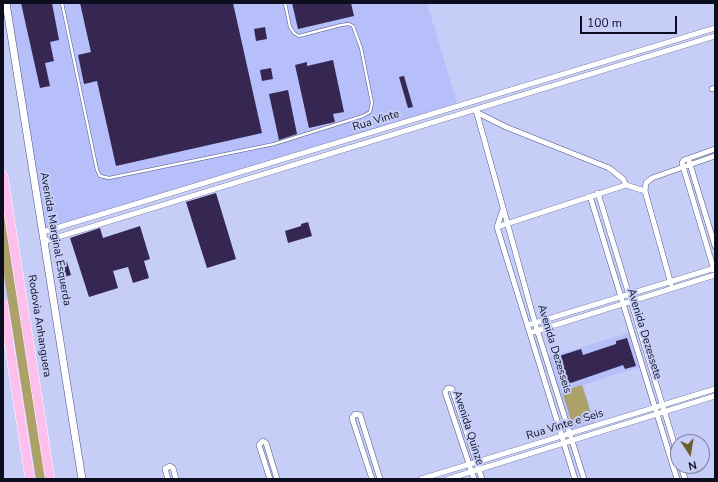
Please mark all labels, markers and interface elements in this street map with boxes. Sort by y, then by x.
scale bar [582,8,679,34]
text: 100 m [587,15,622,31]
street label: Rua Vinte [351,108,401,134]
street label: Avenida Marginal Esquerda [37,171,73,307]
street label: Rodovia Anhanguera [24,274,54,378]
street label: Avenida Dezessete [624,287,664,381]
street label: Avenida Dezesseis [534,303,574,395]
street label: Avenida Quinze [450,389,486,467]
street label: Rua Vinte e Seis [525,407,605,443]
north arrow [670,434,710,474]
text: N [687,457,698,473]

